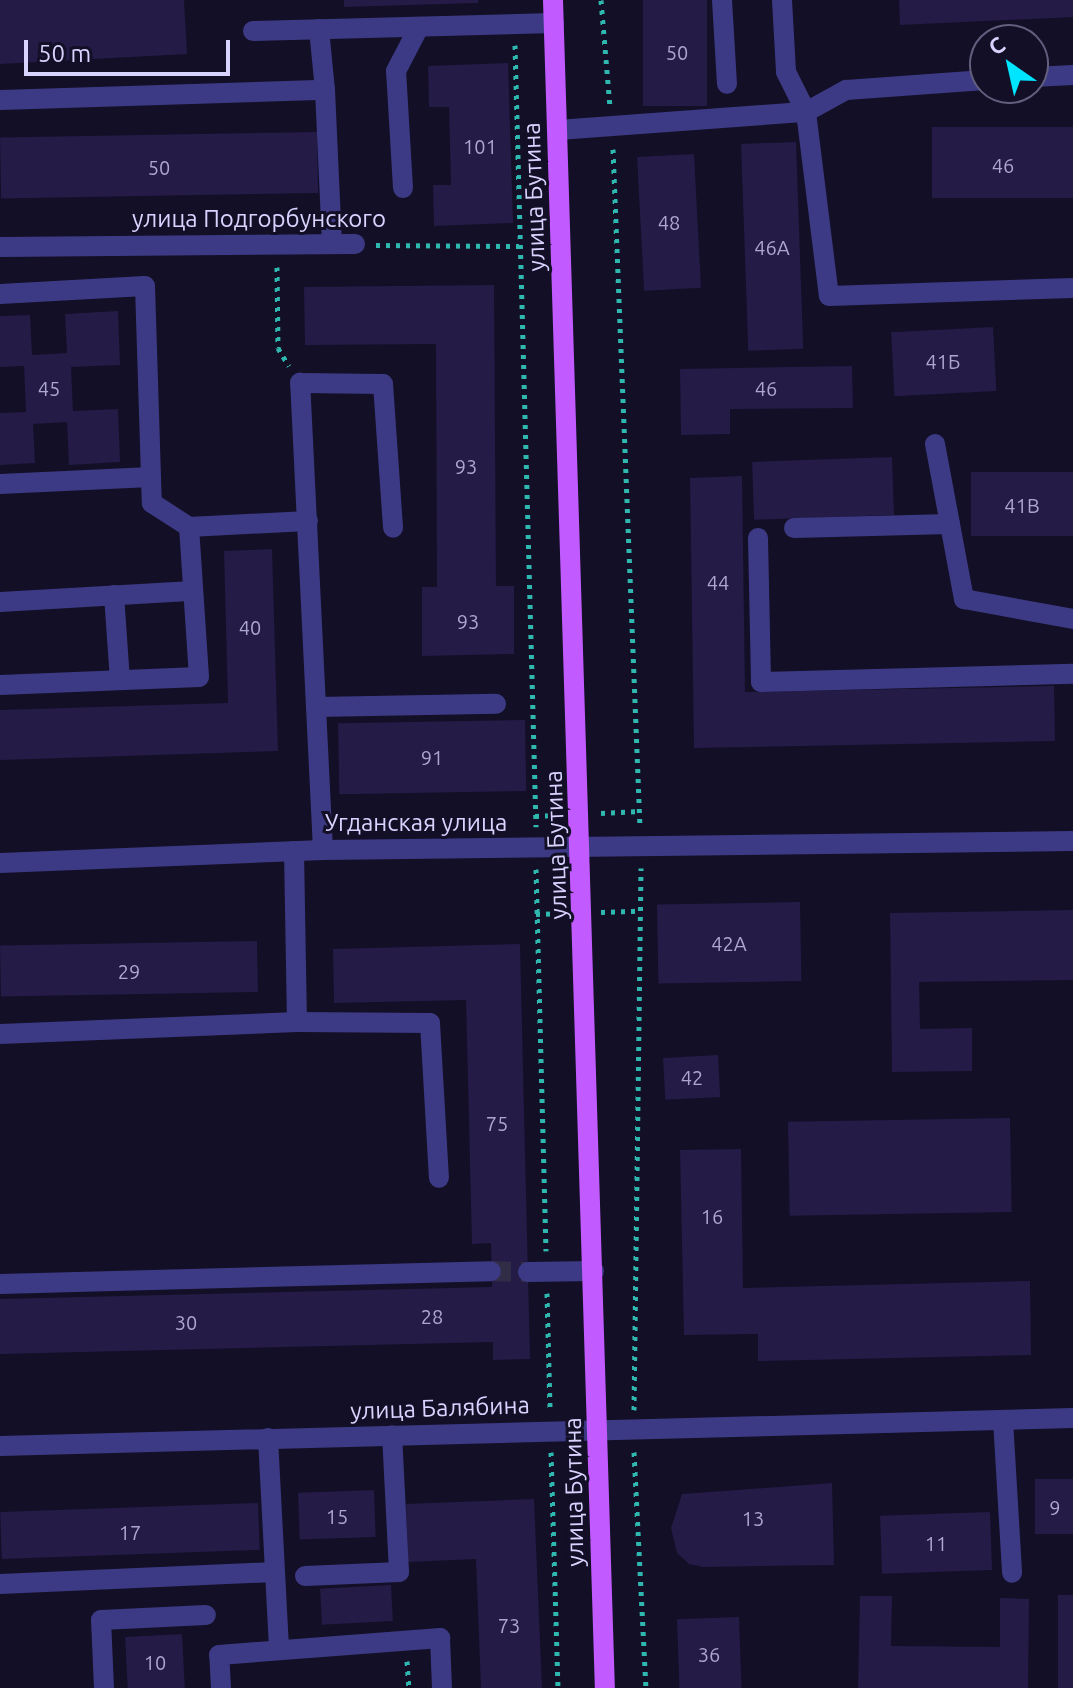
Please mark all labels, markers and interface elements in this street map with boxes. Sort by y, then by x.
scale bar [28,24,234,74]
north arrow [969,24,1049,104]
text: С [984,31,1009,60]
text: 50 m [38,40,91,67]
house number: 50 [666,40,688,64]
street label: улица Бутина [517,122,551,272]
house number: 101 [463,134,497,158]
house number: 46 [992,153,1014,177]
house number: 50 [148,155,170,179]
street label: улица Подгорбунского [132,205,386,233]
house number: 48 [658,210,680,234]
house number: 46А [754,235,790,259]
house number: 41Б [926,349,960,373]
house number: 45 [38,376,60,400]
house number: 46 [755,376,777,400]
house number: 93 [455,454,477,478]
house number: 41В [1004,493,1040,517]
house number: 44 [707,570,729,594]
house number: 93 [457,609,479,633]
house number: 40 [239,615,261,639]
house number: 91 [421,745,443,769]
street label: улица Бутина [539,770,573,920]
street label: Угданская улица [325,809,507,837]
house number: 42А [711,931,747,955]
house number: 29 [118,959,140,983]
house number: 42 [681,1065,703,1089]
house number: 75 [486,1111,508,1135]
house number: 16 [701,1204,723,1228]
house number: 28 [421,1304,443,1328]
house number: 30 [175,1310,197,1334]
street label: улица Балябина [350,1390,530,1426]
street label: улица Бутина [558,1417,590,1567]
house number: 9 [1049,1495,1061,1519]
house number: 15 [326,1504,348,1528]
house number: 13 [742,1506,764,1530]
house number: 17 [119,1520,141,1544]
house number: 11 [925,1531,947,1555]
house number: 73 [498,1613,520,1637]
house number: 36 [698,1642,720,1666]
house number: 10 [144,1650,166,1674]

